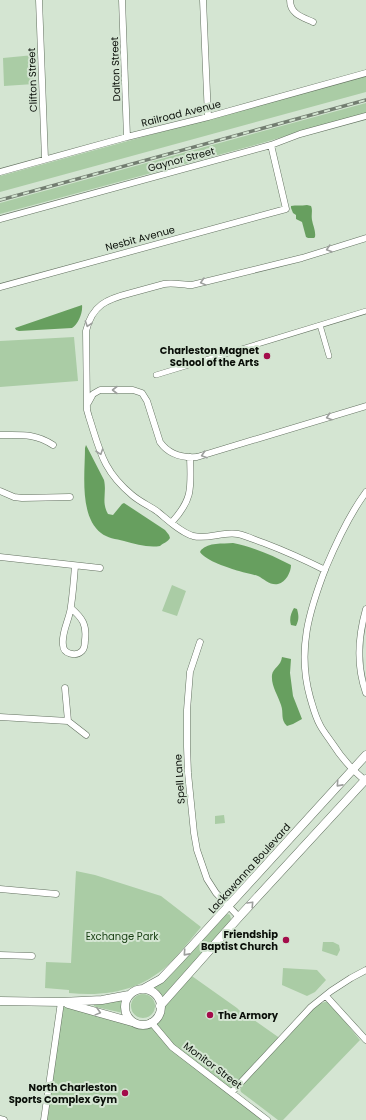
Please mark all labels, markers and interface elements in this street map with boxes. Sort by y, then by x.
street label: Dalton Street [107,36,124,102]
street label: Clifton Street [24,47,41,112]
street label: Railroad Avenue [140,96,223,131]
street label: Gaynor Street [146,143,217,176]
street label: Nesbit Avenue [104,222,177,255]
one-way arrow [325,244,332,253]
one-way arrow [200,277,206,285]
one-way arrow [84,321,93,328]
place label: Charleston Magnet School of the Arts [160,343,259,370]
marker: Charleston Magnet School of the Arts [262,351,272,361]
one-way arrow [112,386,118,394]
one-way arrow [325,412,332,421]
one-way arrow [96,448,104,455]
one-way arrow [201,450,208,459]
street label: Spell Lane [170,753,189,804]
one-way arrow [337,779,344,787]
street label: Lackawanna Boulevard [205,820,294,917]
one-way arrow [247,901,254,908]
place label: Friendship Baptist Church [201,927,278,954]
park label: Exchange Park [86,929,159,944]
marker: Friendship Baptist Church [281,935,291,945]
one-way arrow [183,948,191,956]
one-way arrow [94,1007,101,1016]
place label: The Armory [218,1008,279,1023]
marker: The Armory [205,1010,215,1020]
street label: Monitor Street [180,1038,245,1093]
place label: North Charleston Sports Complex Gym [9,1080,117,1107]
marker: North Charleston Sports Complex Gym [120,1088,130,1098]

